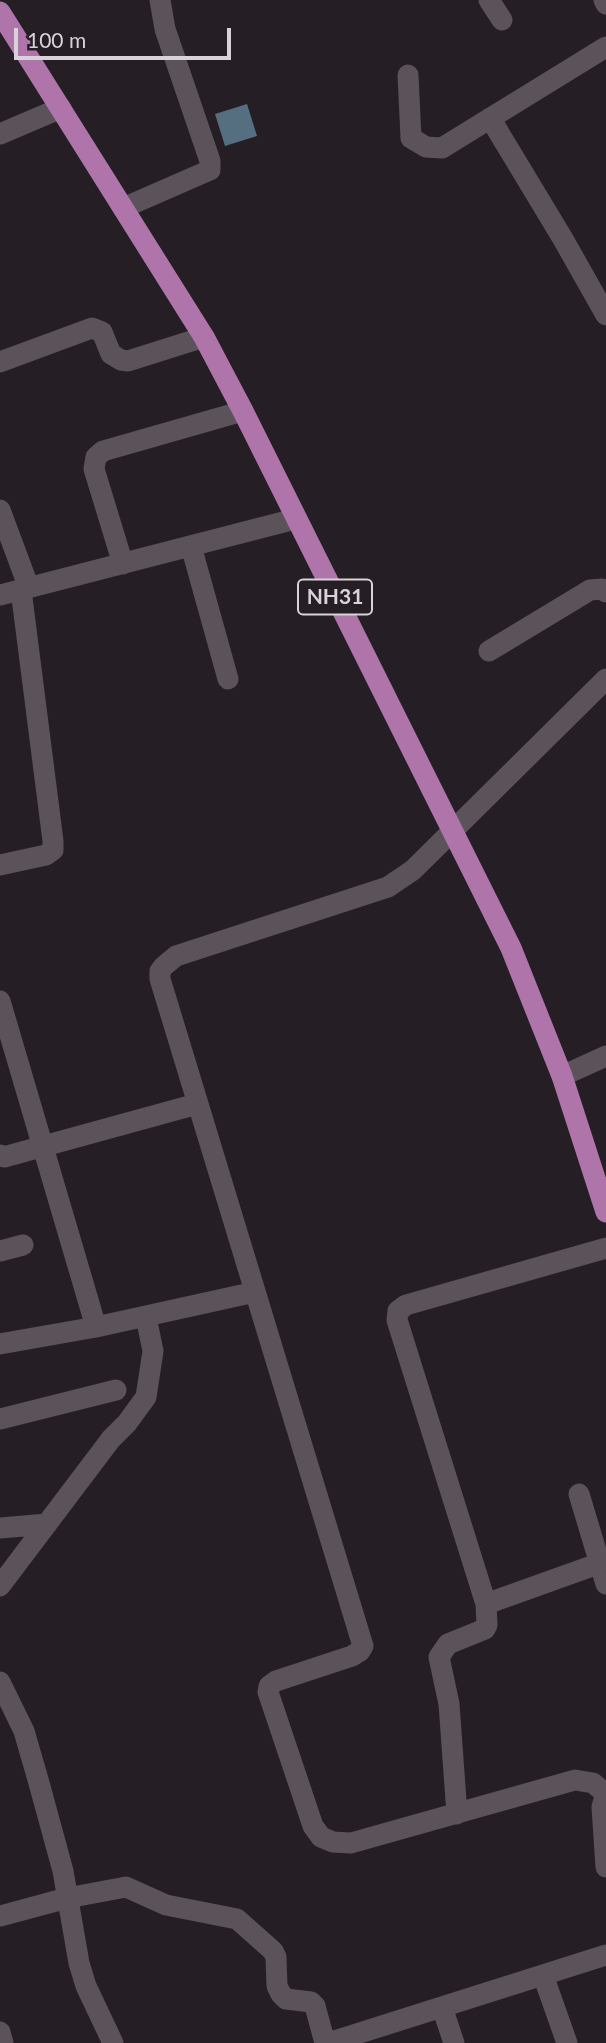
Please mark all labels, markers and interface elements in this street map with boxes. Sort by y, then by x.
scale bar [18,14,234,58]
text: 100 m [27,27,86,52]
road number: NH31 [298,580,372,614]

